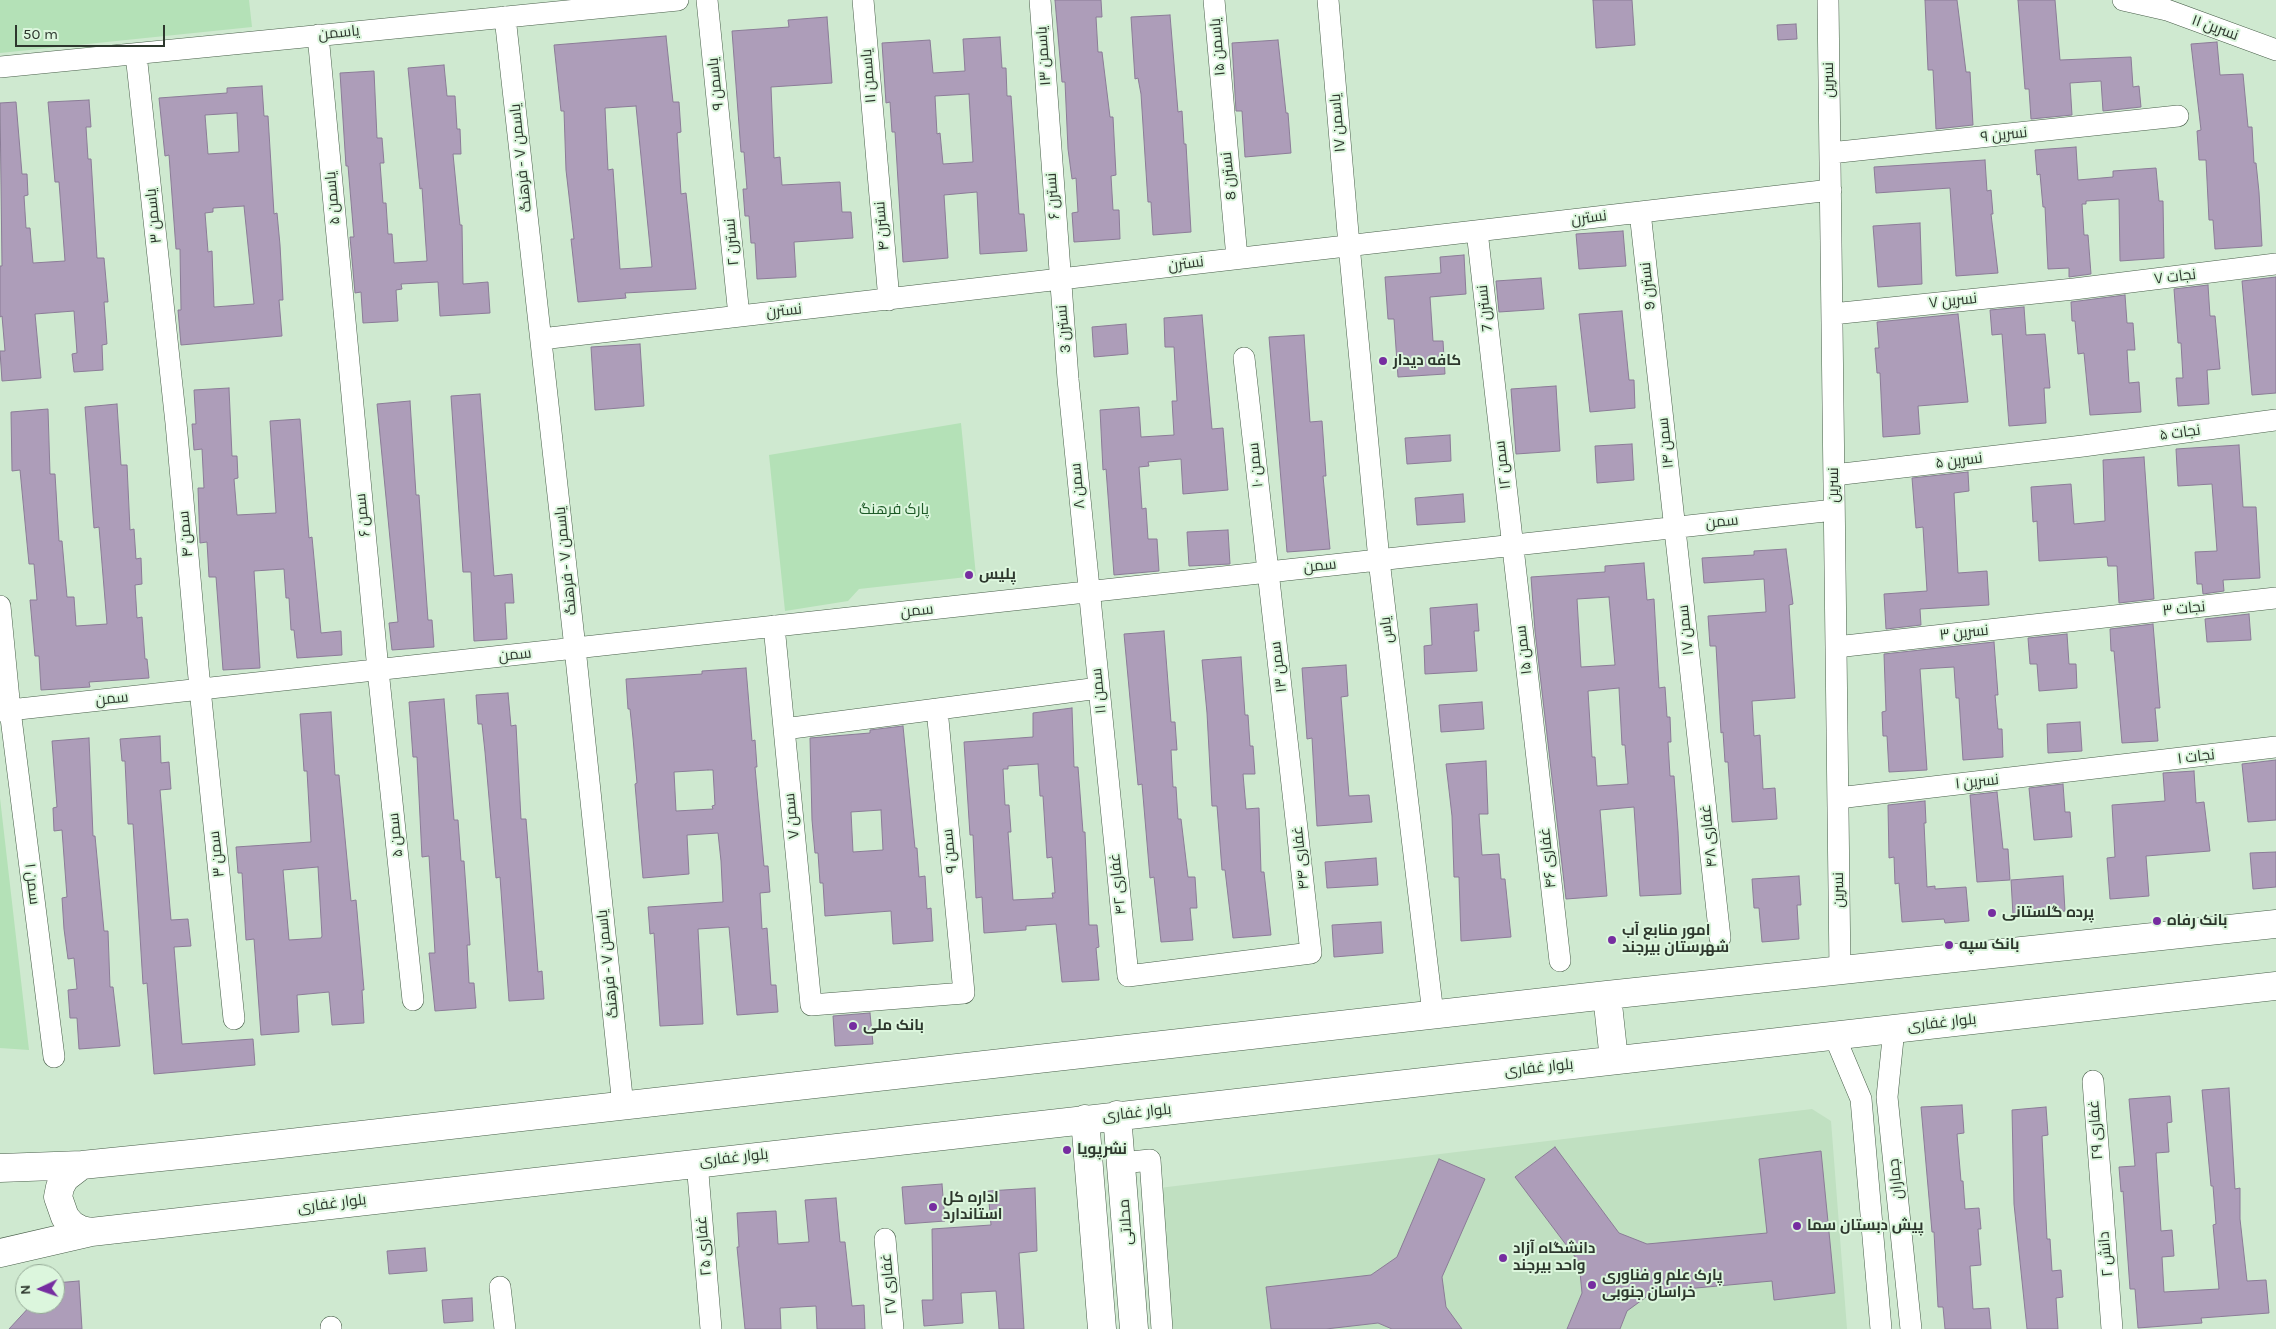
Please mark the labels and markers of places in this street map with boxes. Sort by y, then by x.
place label: کافه دیدار [1393,352,1461,370]
marker: کافه دیدار [1377,355,1389,367]
place label: پلیس [979,566,1016,584]
marker: پلیس [963,569,975,581]
place label: پرده گلستانی [2002,904,2094,922]
marker: پرده گلستانی [1986,907,1998,919]
place label: بانک رفاه [2167,912,2227,930]
marker: بانک رفاه [2151,915,2163,927]
place label: امور منابع آب شهرستان بیرجند [1622,922,1729,957]
marker: امور منابع آب شهرستان بیرجند [1606,934,1618,946]
place label: بانک سپه [1959,936,2019,954]
marker: بانک سپه [1943,939,1955,951]
place label: بانک ملی [863,1017,924,1035]
marker: بانک ملی [847,1020,859,1032]
place label: نشرپویا [1077,1141,1127,1159]
marker: نشرپویا [1061,1144,1073,1156]
place label: اداره کل استاندارد [943,1189,1003,1224]
marker: اداره کل استاندارد [927,1201,939,1213]
place label: پیش دبستان سما [1807,1217,1923,1235]
marker: پیش دبستان سما [1791,1220,1803,1232]
place label: دانشگاه آزاد واحد بیرجند [1513,1240,1595,1275]
marker: دانشگاه آزاد واحد بیرجند [1497,1252,1509,1264]
place label: پارک علم و فناوری خراسان جنوبی [1602,1267,1722,1302]
marker: پارک علم و فناوری خراسان جنوبی [1586,1279,1598,1291]

